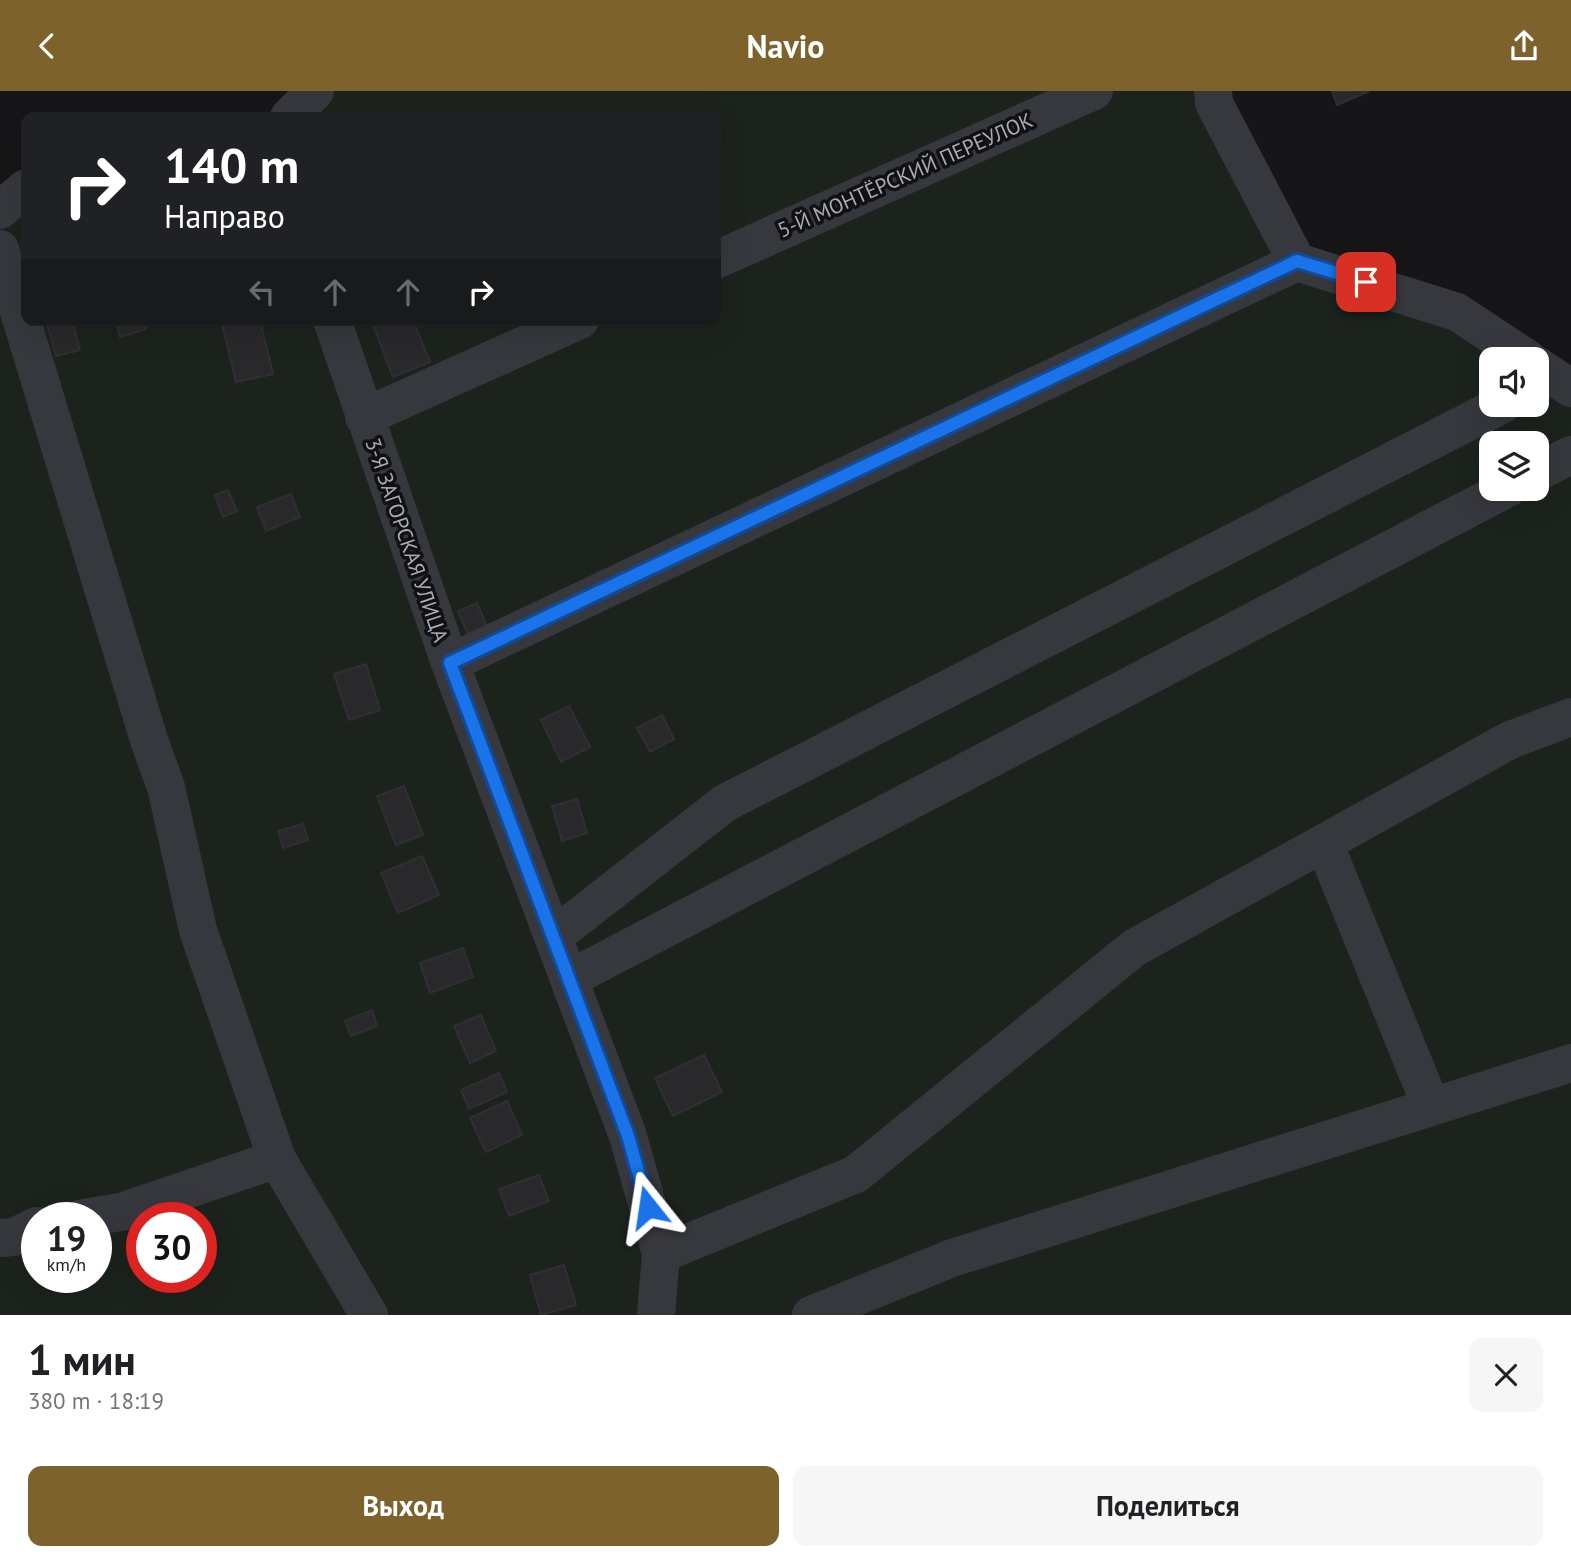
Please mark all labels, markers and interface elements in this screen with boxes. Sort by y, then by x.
text: Navio [747,25,824,67]
icon: back [28,27,66,65]
icon: share [1505,27,1543,65]
street label: 5-Й МОНТЁРСКИЙ ПЕРЕУЛОК [773,106,1037,244]
text: 140 m [164,133,299,197]
icon: right [49,140,140,231]
text: Направо [164,195,285,237]
pin [1336,252,1396,312]
icon: arrive [1347,263,1385,301]
icon: left [243,273,281,311]
icon: ahead [316,273,354,311]
icon: ahead [389,273,427,311]
icon: right [462,273,500,311]
map controls [1479,347,1549,501]
button: sound [1479,347,1549,417]
button: layers [1479,431,1549,501]
street label: 3-Я ЗАГОРСКАЯ УЛИЦА [359,434,455,646]
position arrow [611,1170,685,1244]
speed limit sign: 30 [126,1202,217,1293]
text: 19 [47,1215,86,1261]
text: km/h [47,1253,86,1276]
text: 1 мин [28,1332,136,1387]
button: close [1469,1338,1543,1412]
text: 380 m · 18:19 [28,1386,164,1415]
button: Выход [28,1466,779,1546]
button: Поделиться [793,1466,1543,1546]

